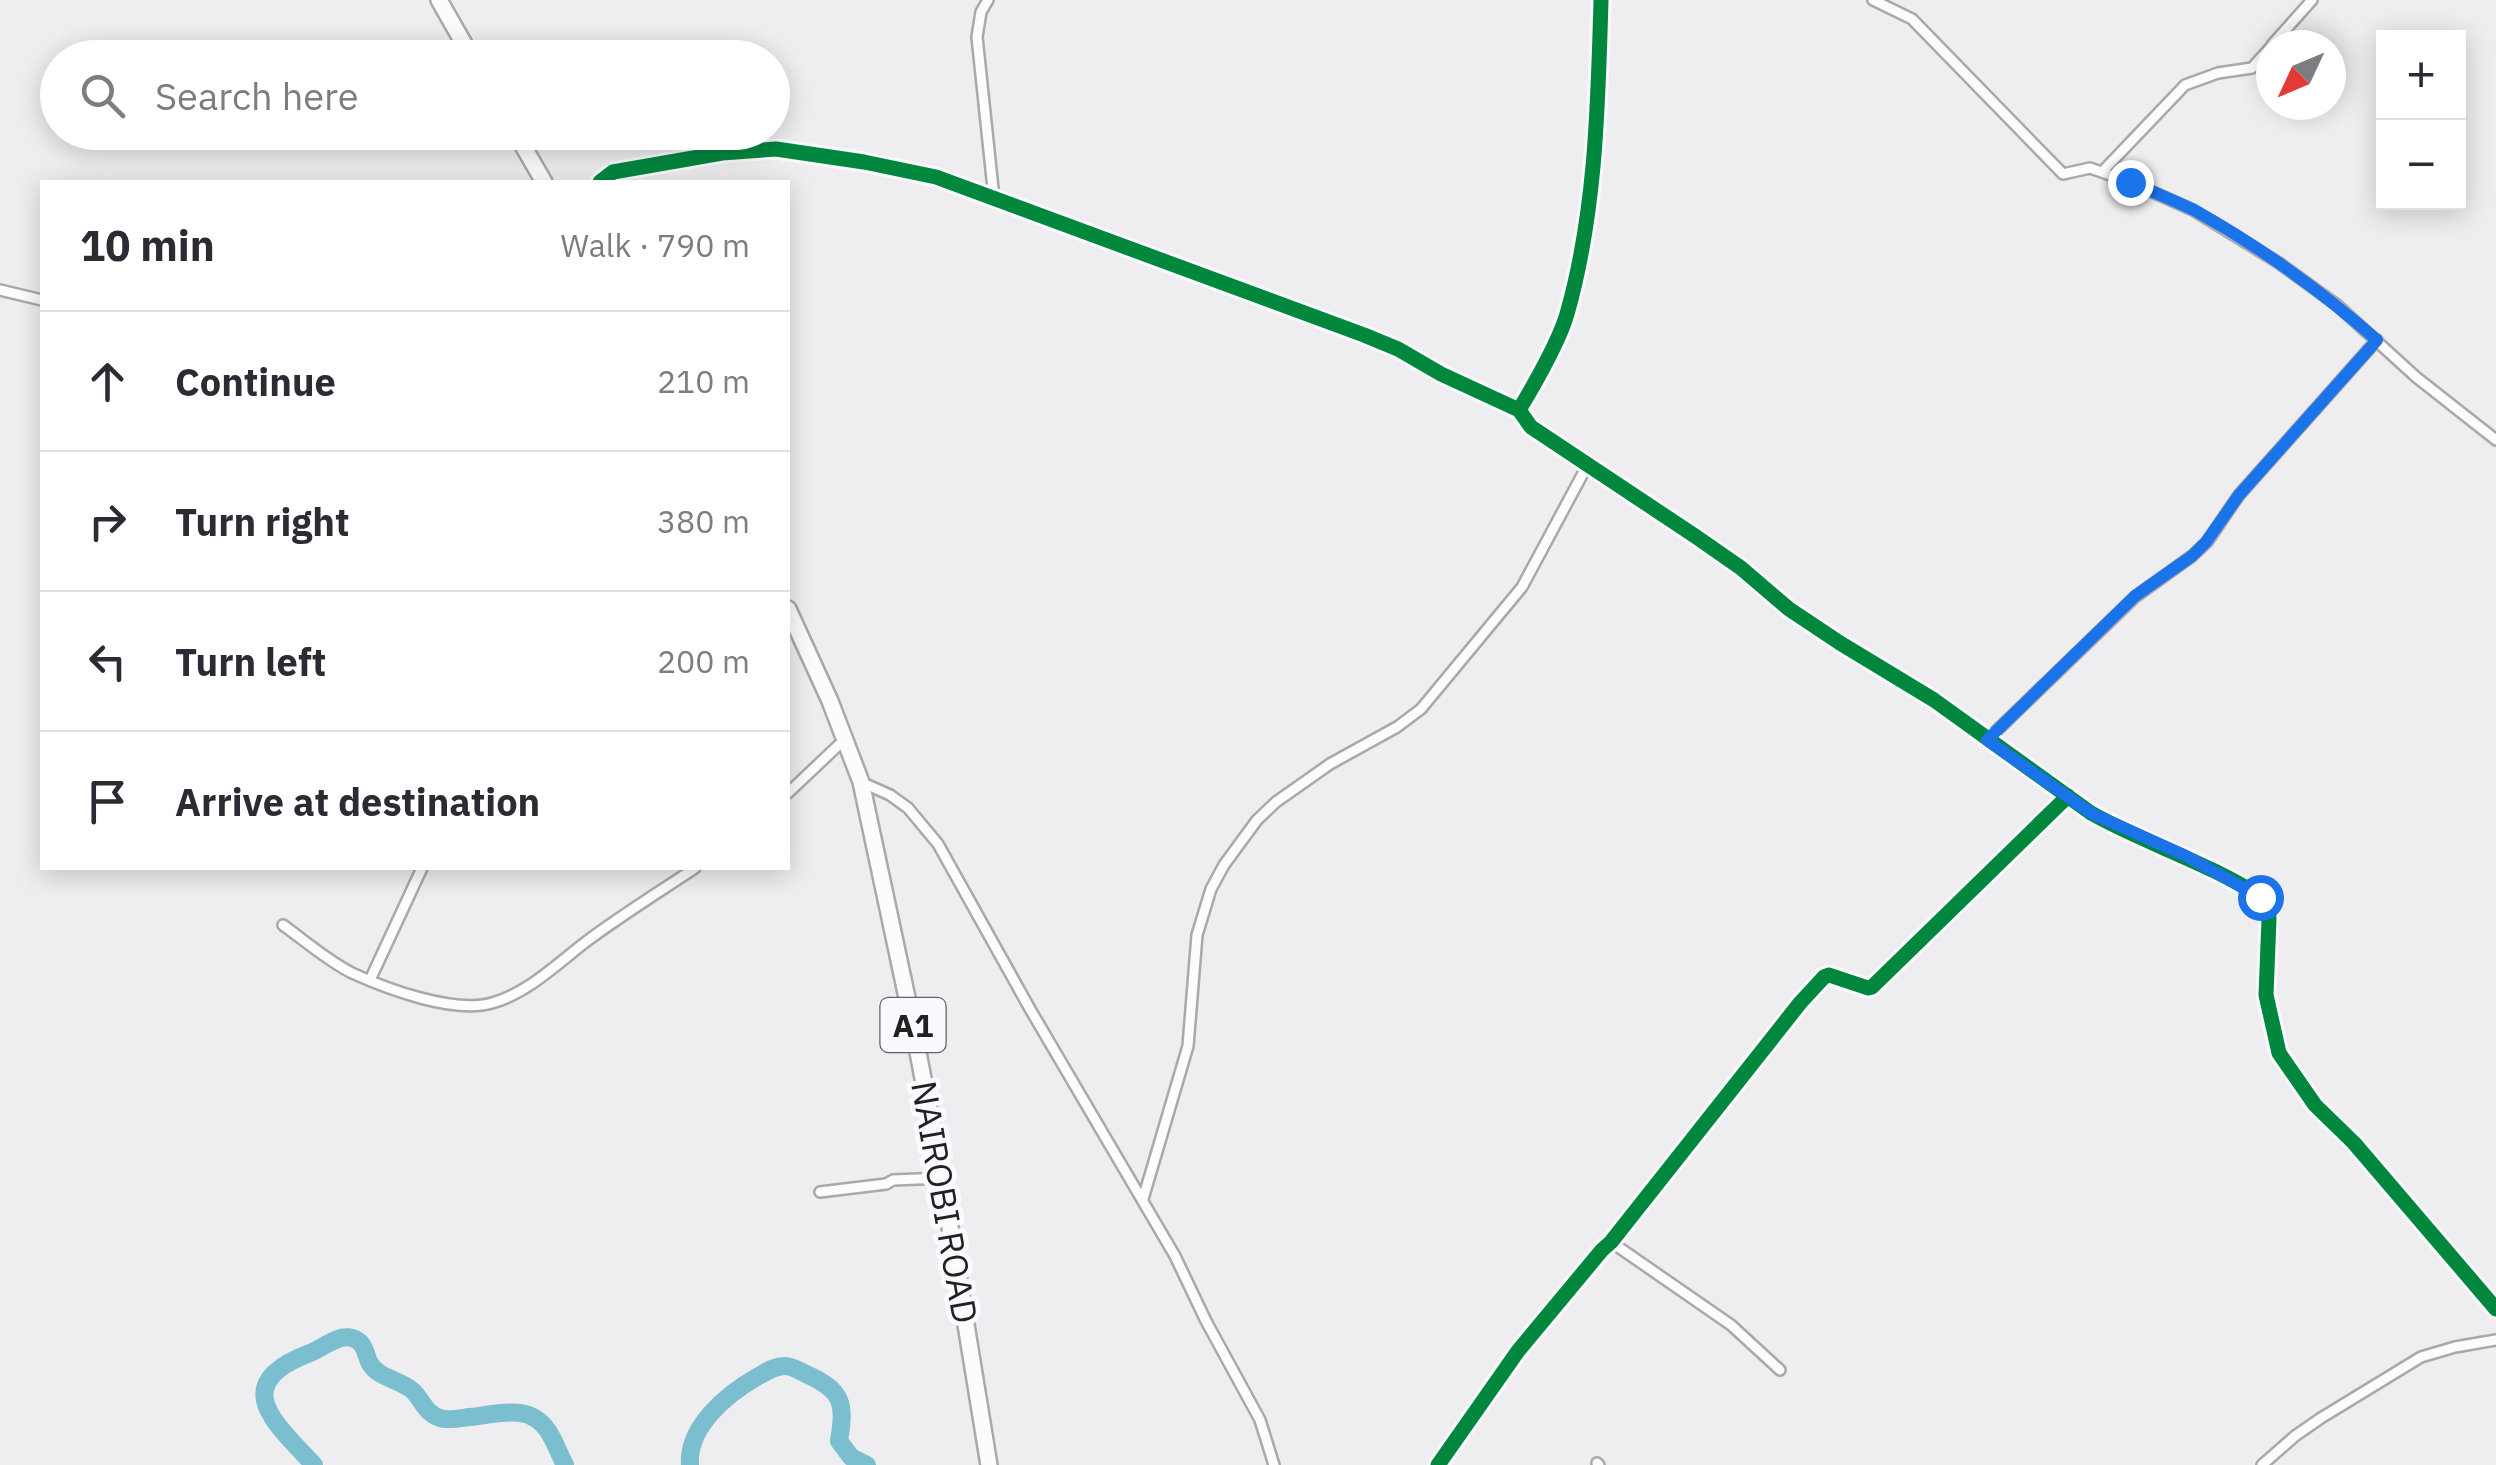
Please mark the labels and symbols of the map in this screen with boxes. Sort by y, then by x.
north arrow [2256,30,2346,120]
route end [2108,160,2154,206]
route start [2238,875,2284,921]
road number: A1 [880,998,946,1052]
street label: NAIROBI ROAD [901,1077,989,1327]

